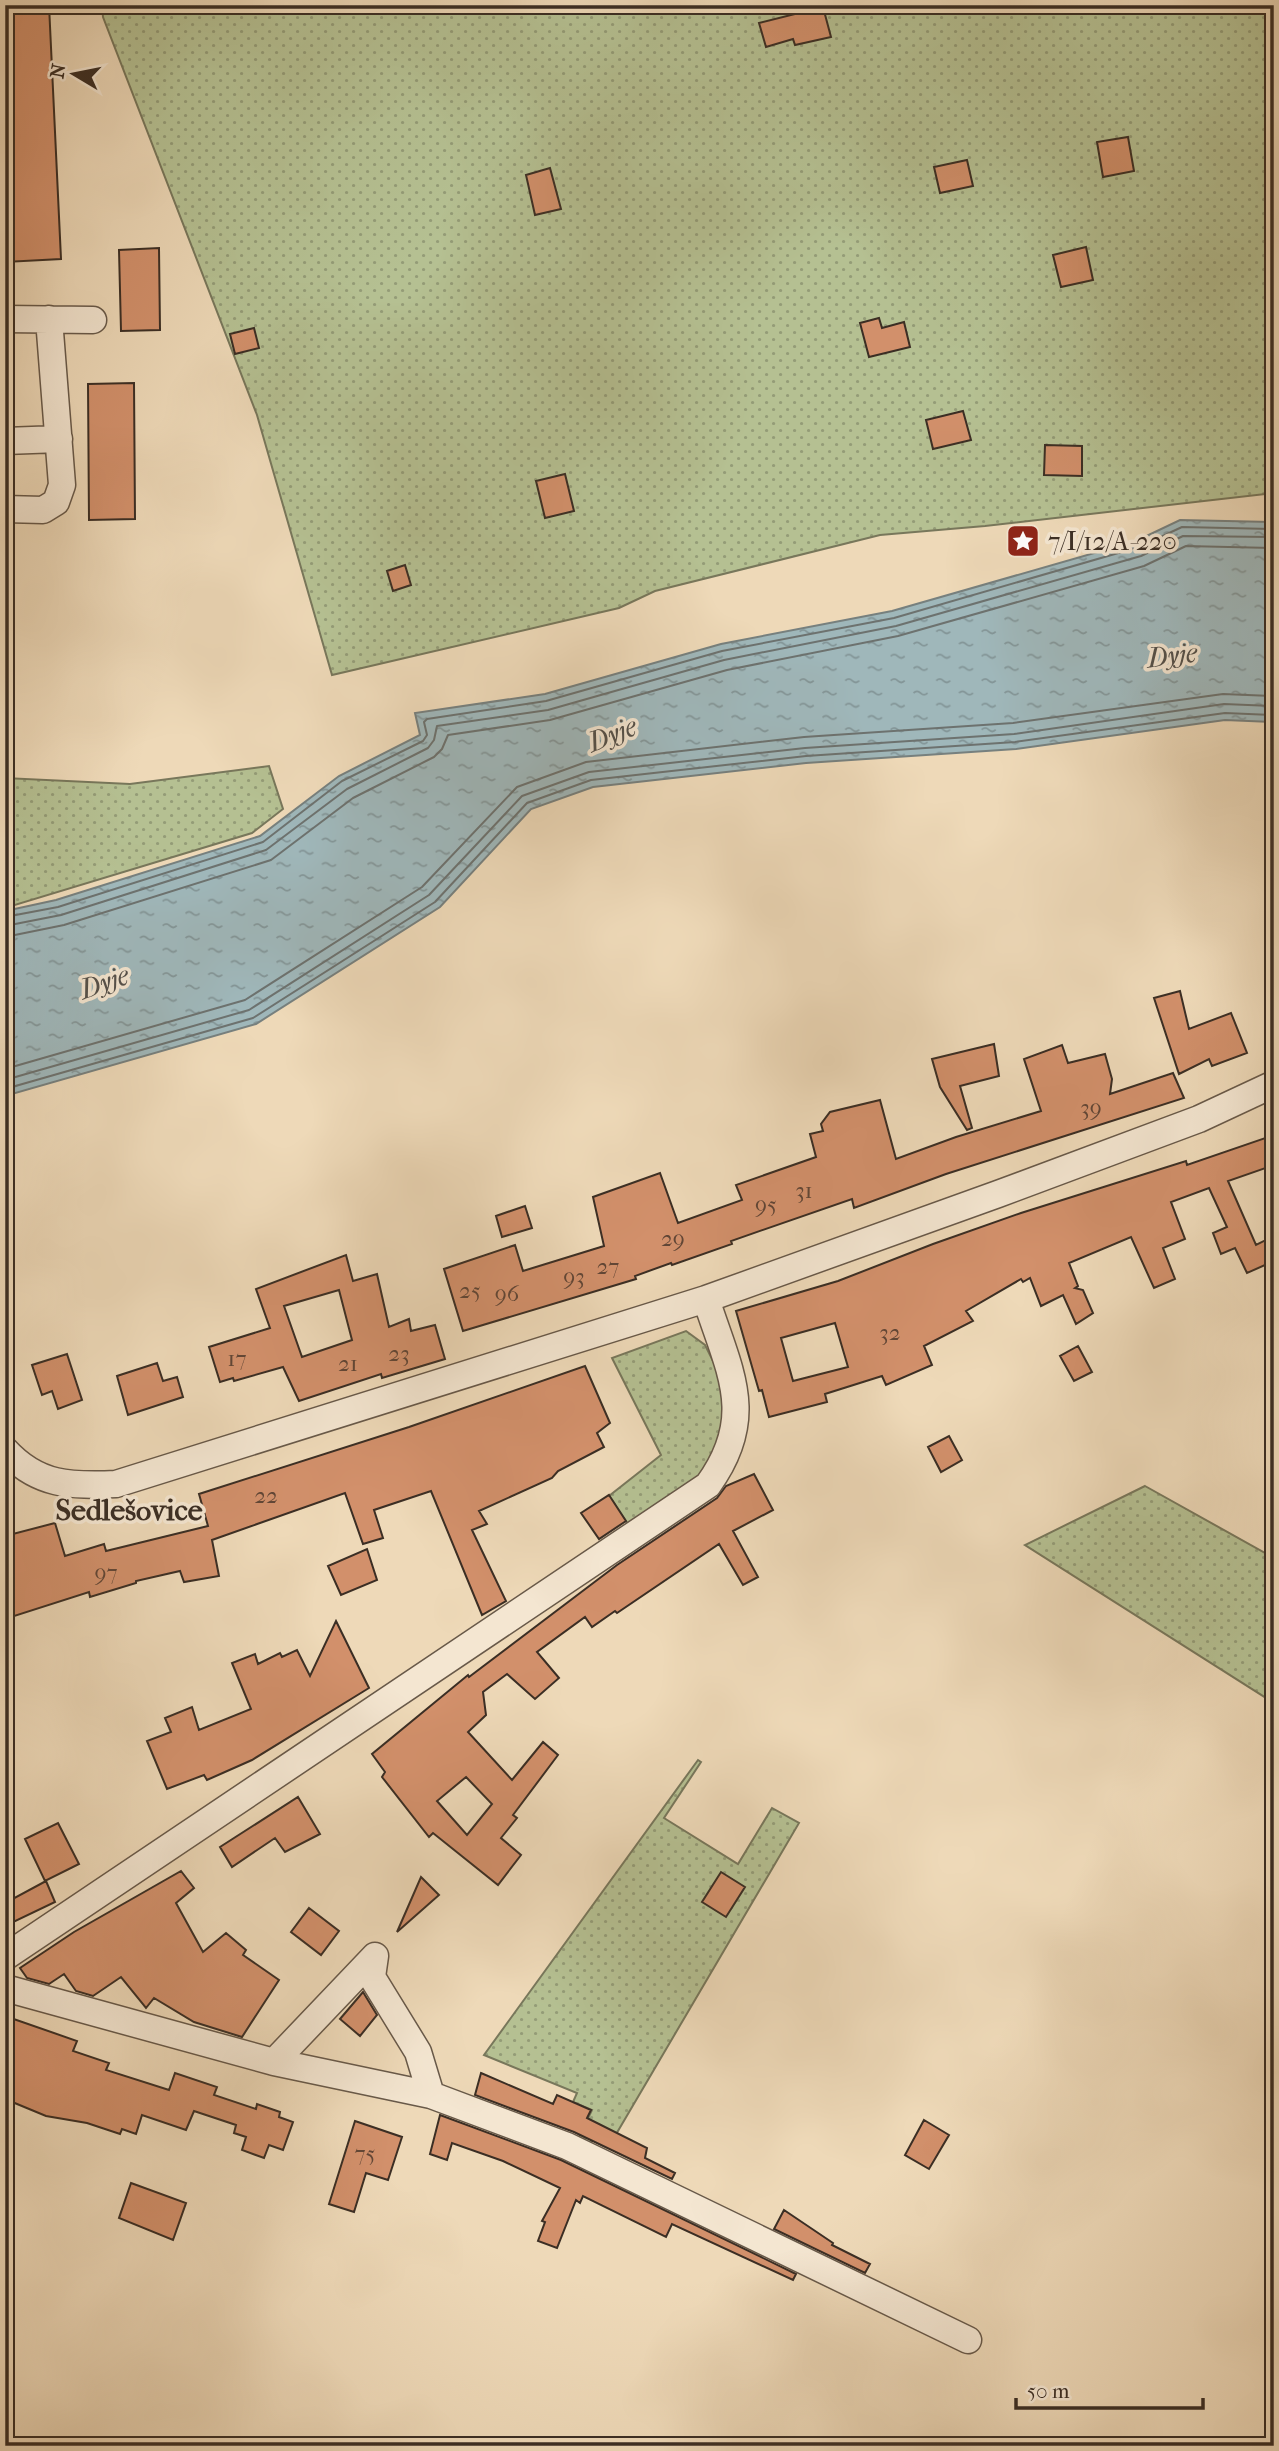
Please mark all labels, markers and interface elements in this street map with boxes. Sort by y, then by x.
north arrow [38,38,108,108]
text: N [46,62,70,80]
place icon: 7/I/12/A-220 [1004,522,1042,560]
place label: 7/I/12/A-220 [1048,526,1177,557]
water label: Dyje [1143,635,1200,675]
water label: Dyje [581,709,642,759]
water label: Dyje [73,958,134,1006]
house number: 39 [1080,1094,1102,1121]
house number: 31 [795,1177,813,1204]
house number: 95 [755,1191,777,1218]
house number: 29 [661,1225,685,1252]
house number: 27 [597,1253,619,1280]
house number: 93 [563,1263,585,1290]
house number: 25 [459,1277,481,1304]
house number: 96 [495,1280,520,1307]
house number: 32 [879,1319,901,1346]
house number: 23 [388,1340,410,1367]
house number: 17 [227,1345,247,1372]
house number: 21 [338,1350,358,1377]
house number: 22 [254,1482,278,1509]
district label: Sedlešovice [55,1493,203,1528]
house number: 97 [94,1559,118,1586]
house number: 75 [354,2140,376,2167]
scale bar [1016,2367,1204,2411]
text: 50 m [1027,2379,1070,2403]

